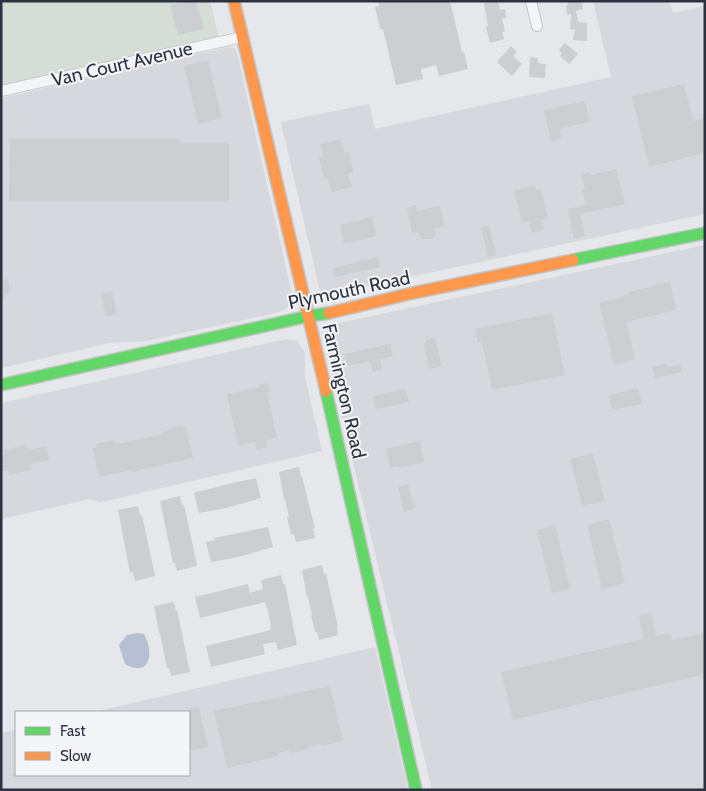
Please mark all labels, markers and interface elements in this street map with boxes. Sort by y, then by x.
street label: Van Court Avenue [49,37,195,91]
street label: Plymouth Road [286,266,412,314]
street label: Farmington Road [317,321,371,461]
legend [15,711,190,776]
text: Fast [60,722,85,740]
text: Slow [60,747,91,765]

